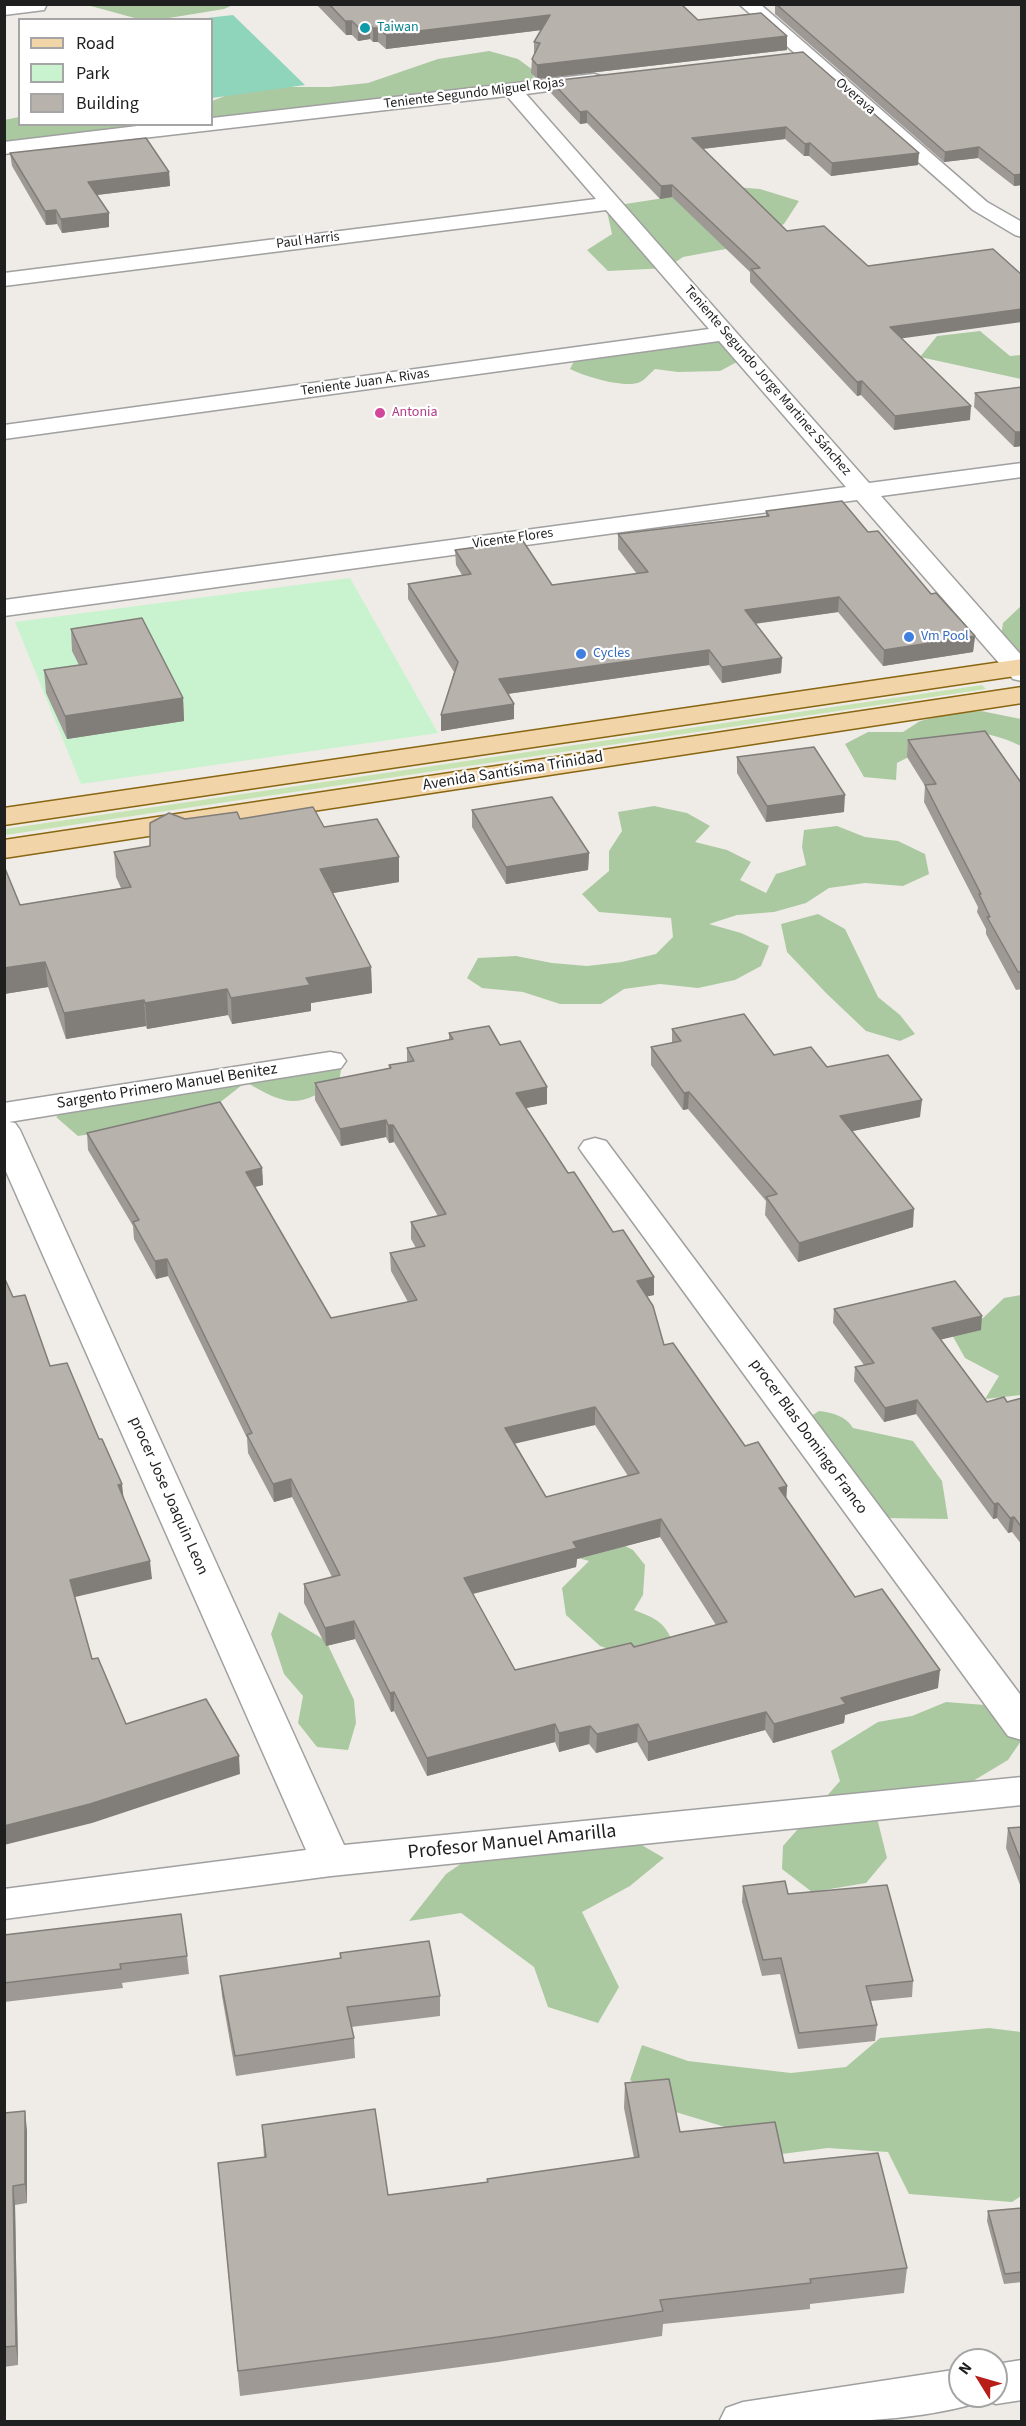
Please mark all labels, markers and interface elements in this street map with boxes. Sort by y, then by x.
legend [18,18,213,126]
place label: Taiwan [377,20,419,36]
marker: Taiwan [358,21,372,35]
text: Road [76,31,115,56]
text: Park [76,61,110,86]
street label: Teniente Segundo Miguel Rojas [383,75,565,113]
street label: Overava [832,75,878,119]
text: Building [76,91,139,116]
street label: Paul Harris [275,229,341,253]
street label: Teniente Segundo Jorge Martinez Sánchez [680,282,854,480]
street label: Teniente Juan A. Rivas [300,366,430,400]
place label: Antonia [392,405,438,421]
marker: Antonia [373,406,387,420]
street label: Vicente Flores [472,525,554,553]
place label: Vm Pool [921,629,969,645]
marker: Vm Pool [902,630,916,644]
place label: Cycles [593,646,630,662]
marker: Cycles [574,647,588,661]
street label: Avenida Santísima Trinidad [421,748,605,796]
street label: Sargento Primero Manuel Benitez [55,1060,279,1114]
street label: procer Blas Domingo Franco [745,1356,871,1518]
street label: procer Jose Joaquin Leon [124,1414,212,1578]
street label: Profesor Manuel Amarilla [406,1820,618,1866]
north arrow [948,2348,1008,2408]
text: N [953,2358,977,2379]

